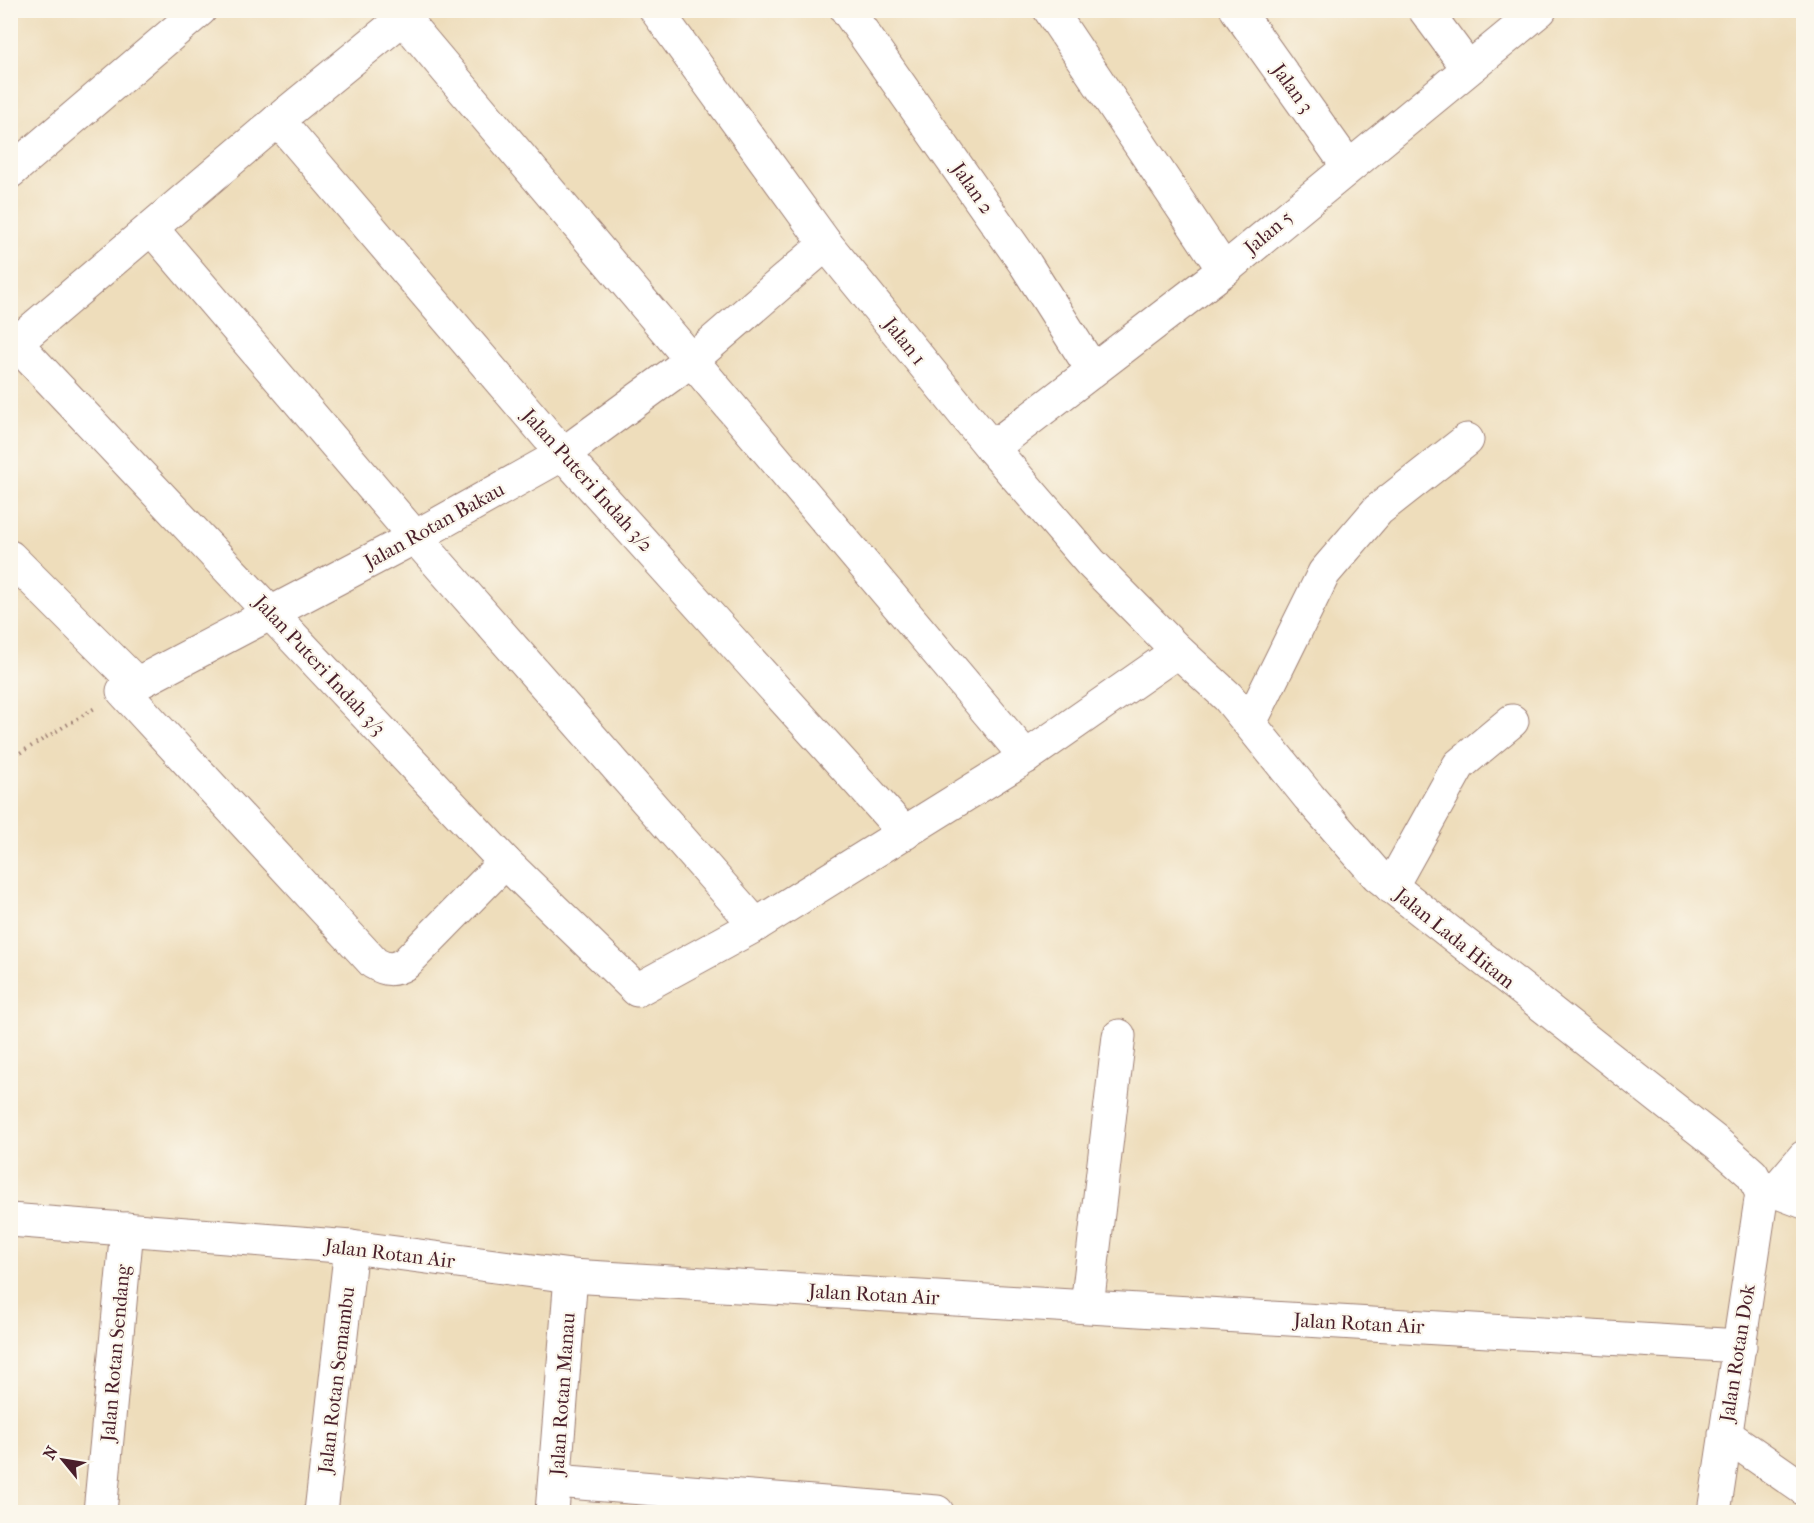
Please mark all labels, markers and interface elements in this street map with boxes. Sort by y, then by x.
street label: Jalan 3 [1266,58,1318,117]
street label: Jalan 2 [946,157,998,218]
street label: Jalan 5 [1238,206,1297,260]
street label: Jalan 1 [877,311,931,370]
street label: Jalan Puteri Indah 3/2 [516,403,658,557]
street label: Jalan Rotan Bakau [358,477,509,574]
street label: Jalan Puteri Indah 3/3 [248,589,390,740]
street label: Jalan Lada Hitam [1389,882,1519,994]
street label: Jalan Rotan Air [322,1234,457,1273]
street label: Jalan Rotan Sendang [96,1263,135,1445]
street label: Jalan Rotan Air [806,1279,940,1309]
street label: Jalan Rotan Dok [1715,1282,1760,1426]
street label: Jalan Rotan Semambu [313,1285,359,1477]
street label: Jalan Rotan Air [1291,1308,1425,1338]
street label: Jalan Rotan Manau [545,1311,580,1478]
north arrow [33,1430,93,1490]
text: N [39,1442,62,1463]

